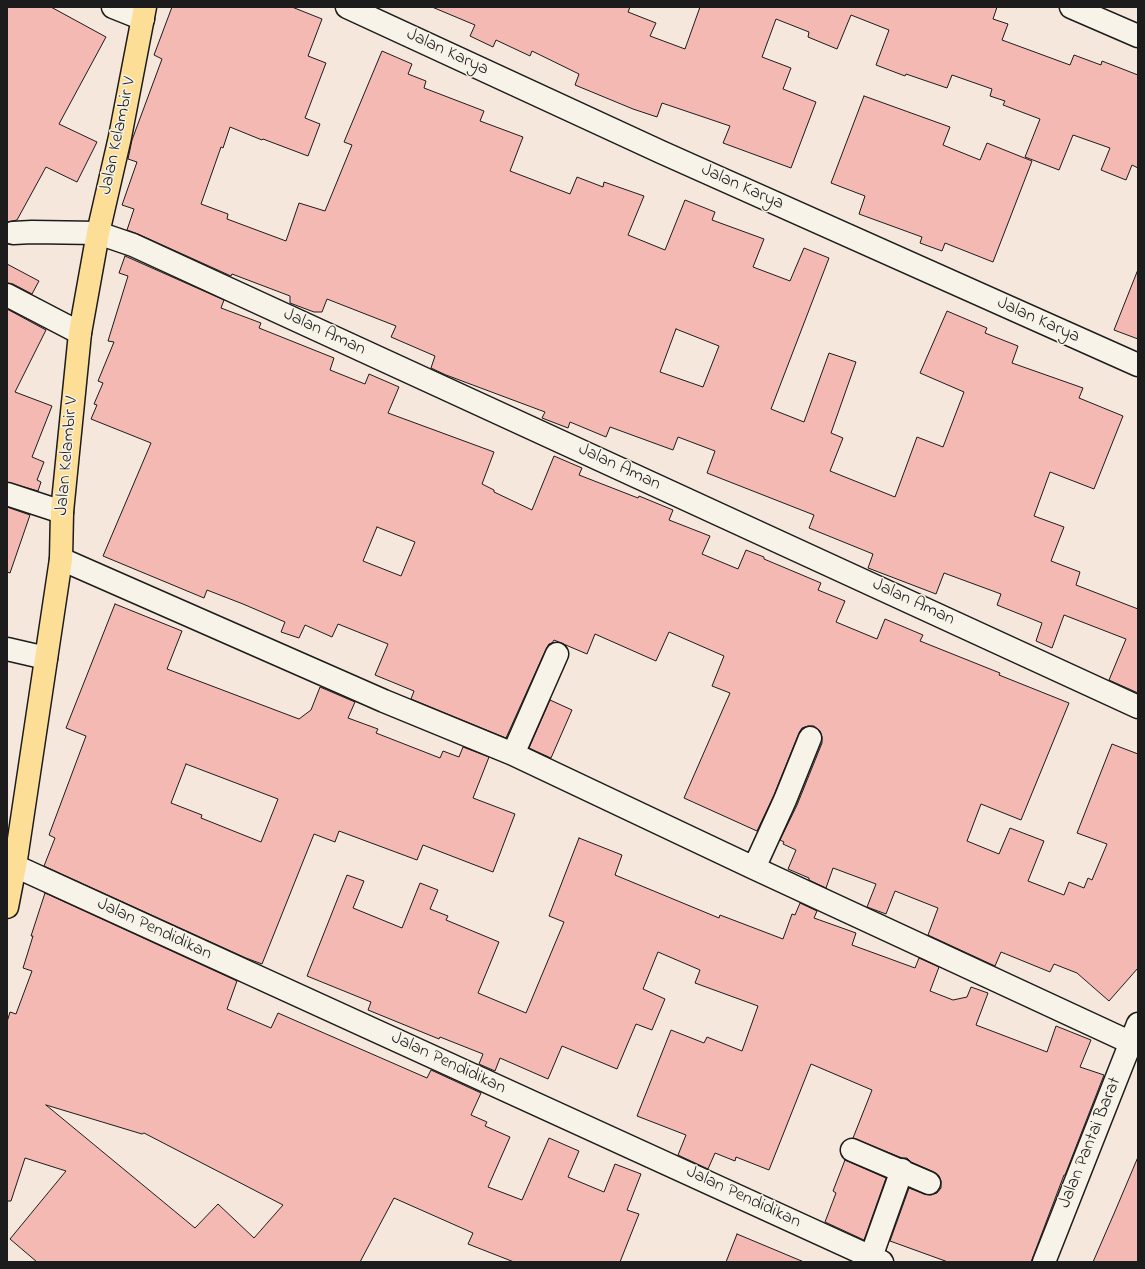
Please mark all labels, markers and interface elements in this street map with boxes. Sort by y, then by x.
street label: Jalan Karya [402,25,492,81]
street label: Jalan Kelambir V [96,75,142,197]
street label: Jalan Karya [697,160,787,216]
street label: Jalan Karya [993,293,1083,349]
street label: Jalan Aman [279,305,369,361]
street label: Jalan Kelambir V [52,396,84,516]
street label: Jalan Aman [574,440,664,496]
street label: Jalan Aman [868,575,958,631]
street label: Jalan Pendidikan [93,894,215,966]
street label: Jalan Pendidikan [387,1028,509,1100]
street label: Jalan Pantai Barat [1055,1074,1127,1212]
street label: Jalan Pendidikan [682,1162,804,1234]

